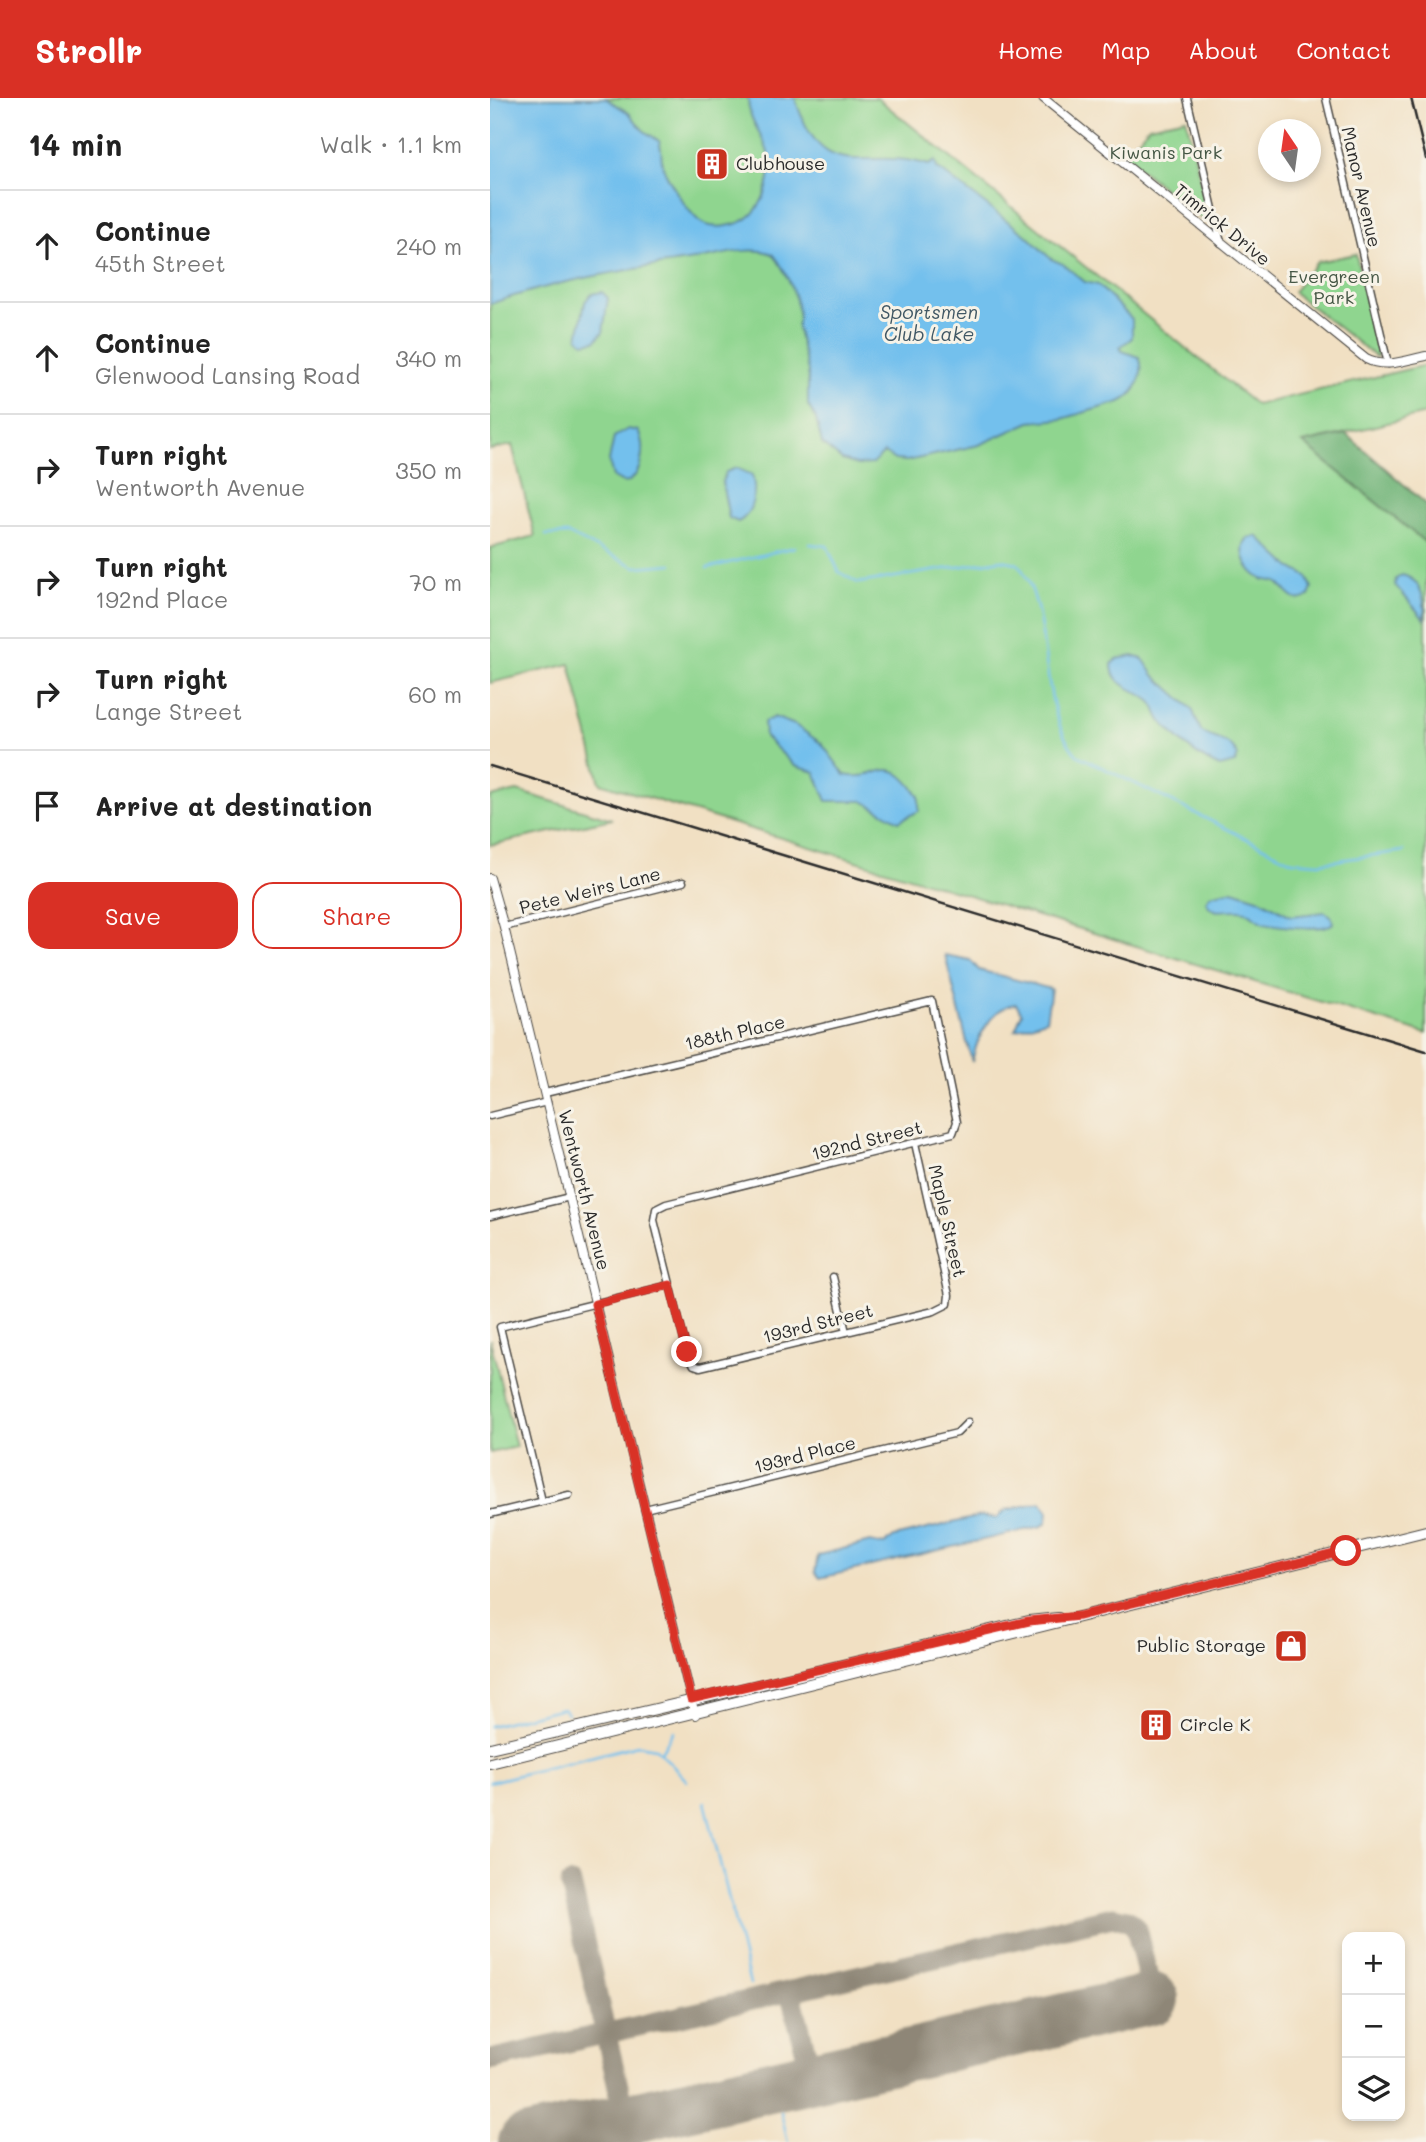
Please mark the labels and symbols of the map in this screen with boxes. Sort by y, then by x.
north arrow [1258,119,1321,182]
street label: Manor Avenue [1336,124,1388,250]
park label: Kiwanis Park [1110,140,1222,164]
building icon: Clubhouse [693,145,731,183]
place label: Clubhouse [736,151,825,175]
street label: Timrick Drive [1169,178,1276,271]
park label: Evergreen Park [1288,264,1380,309]
water label: Sportsmen Club Lake [880,299,978,346]
street label: Pete Weirs Lane [517,861,663,919]
street label: 188th Place [682,1009,787,1055]
street label: Wentworth Avenue [553,1107,617,1273]
street label: 192nd Street [809,1115,925,1165]
street label: Maple Street [923,1162,973,1280]
street label: 193rd Street [760,1298,875,1348]
route end [671,1336,702,1367]
street label: 193rd Place [751,1430,858,1478]
route start [1330,1535,1361,1566]
shop icon: Public Storage [1272,1627,1310,1665]
place label: Public Storage [1137,1633,1266,1657]
building icon: Circle K [1137,1706,1175,1744]
place label: Circle K [1180,1712,1250,1736]

